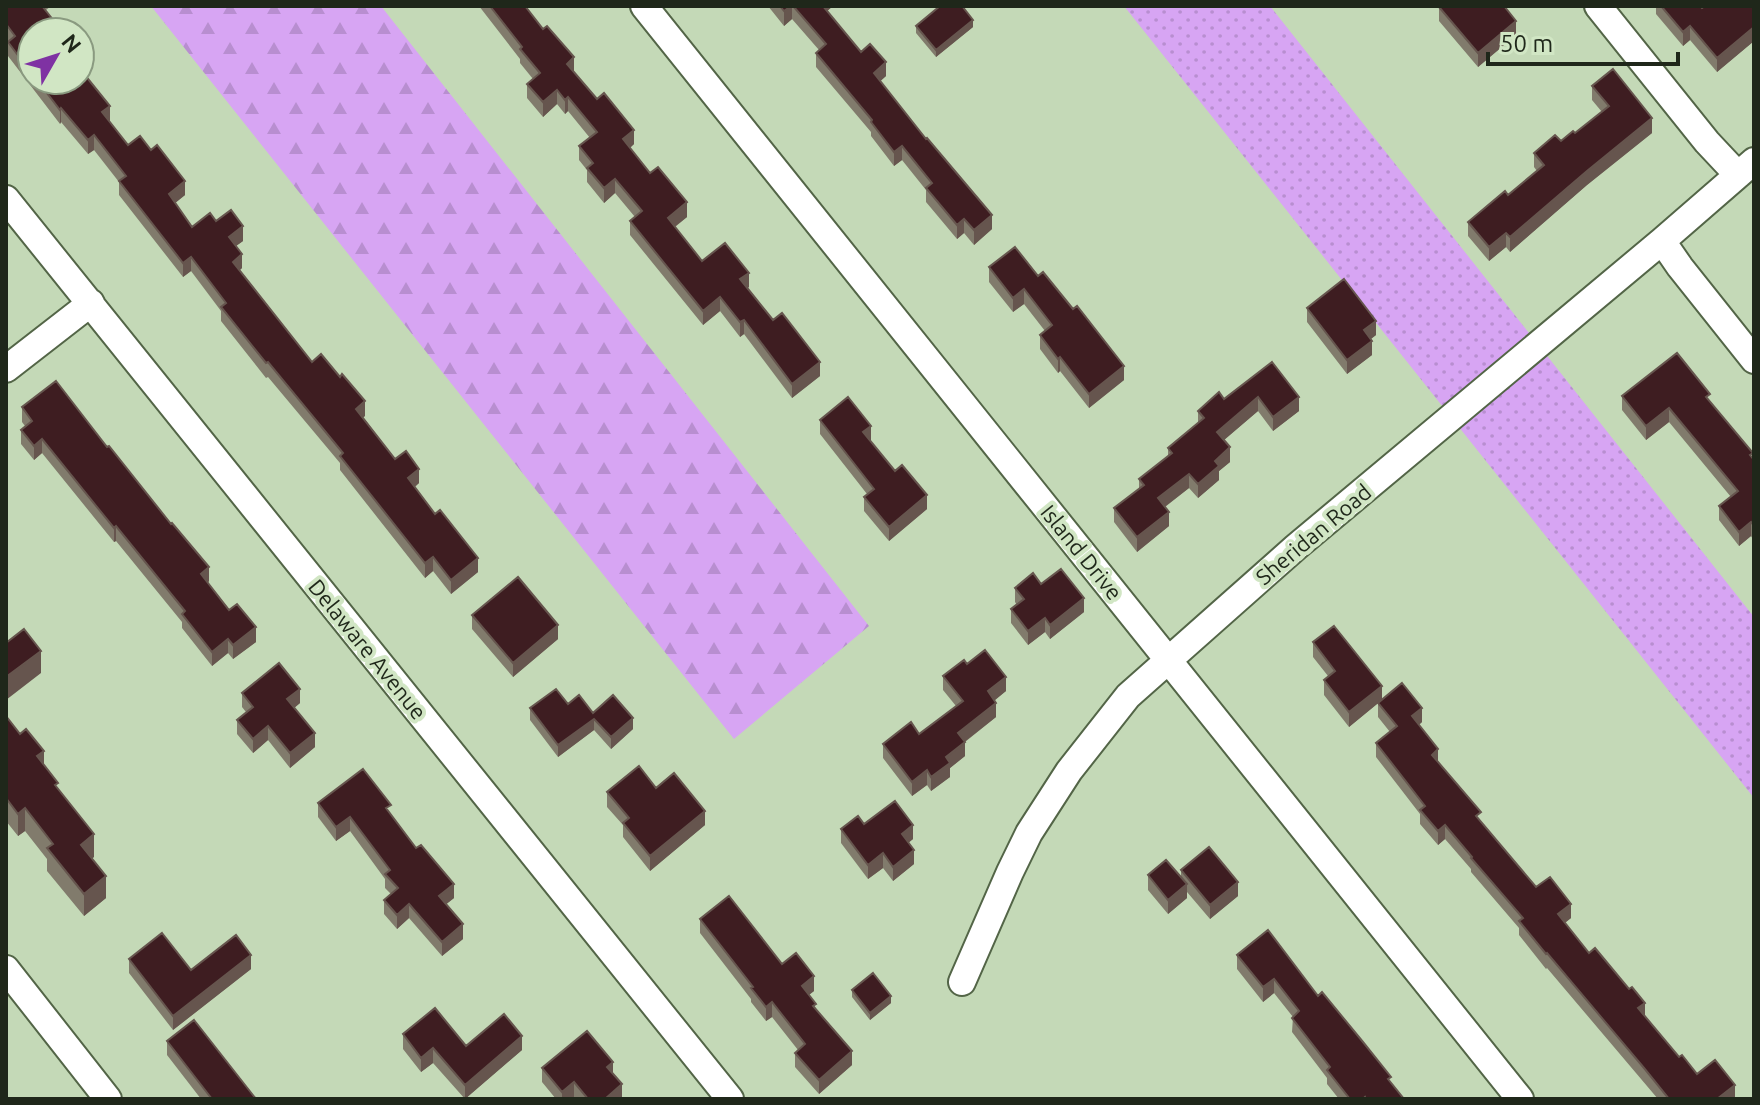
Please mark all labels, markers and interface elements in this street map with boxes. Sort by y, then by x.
north arrow [16,16,96,96]
scale bar [1488,16,1678,66]
text: N [57,29,87,57]
text: 50 m [1500,30,1553,57]
street label: Sheridan Road [1250,479,1376,589]
street label: Island Drive [1036,500,1128,604]
street label: Delaware Avenue [304,574,432,724]

